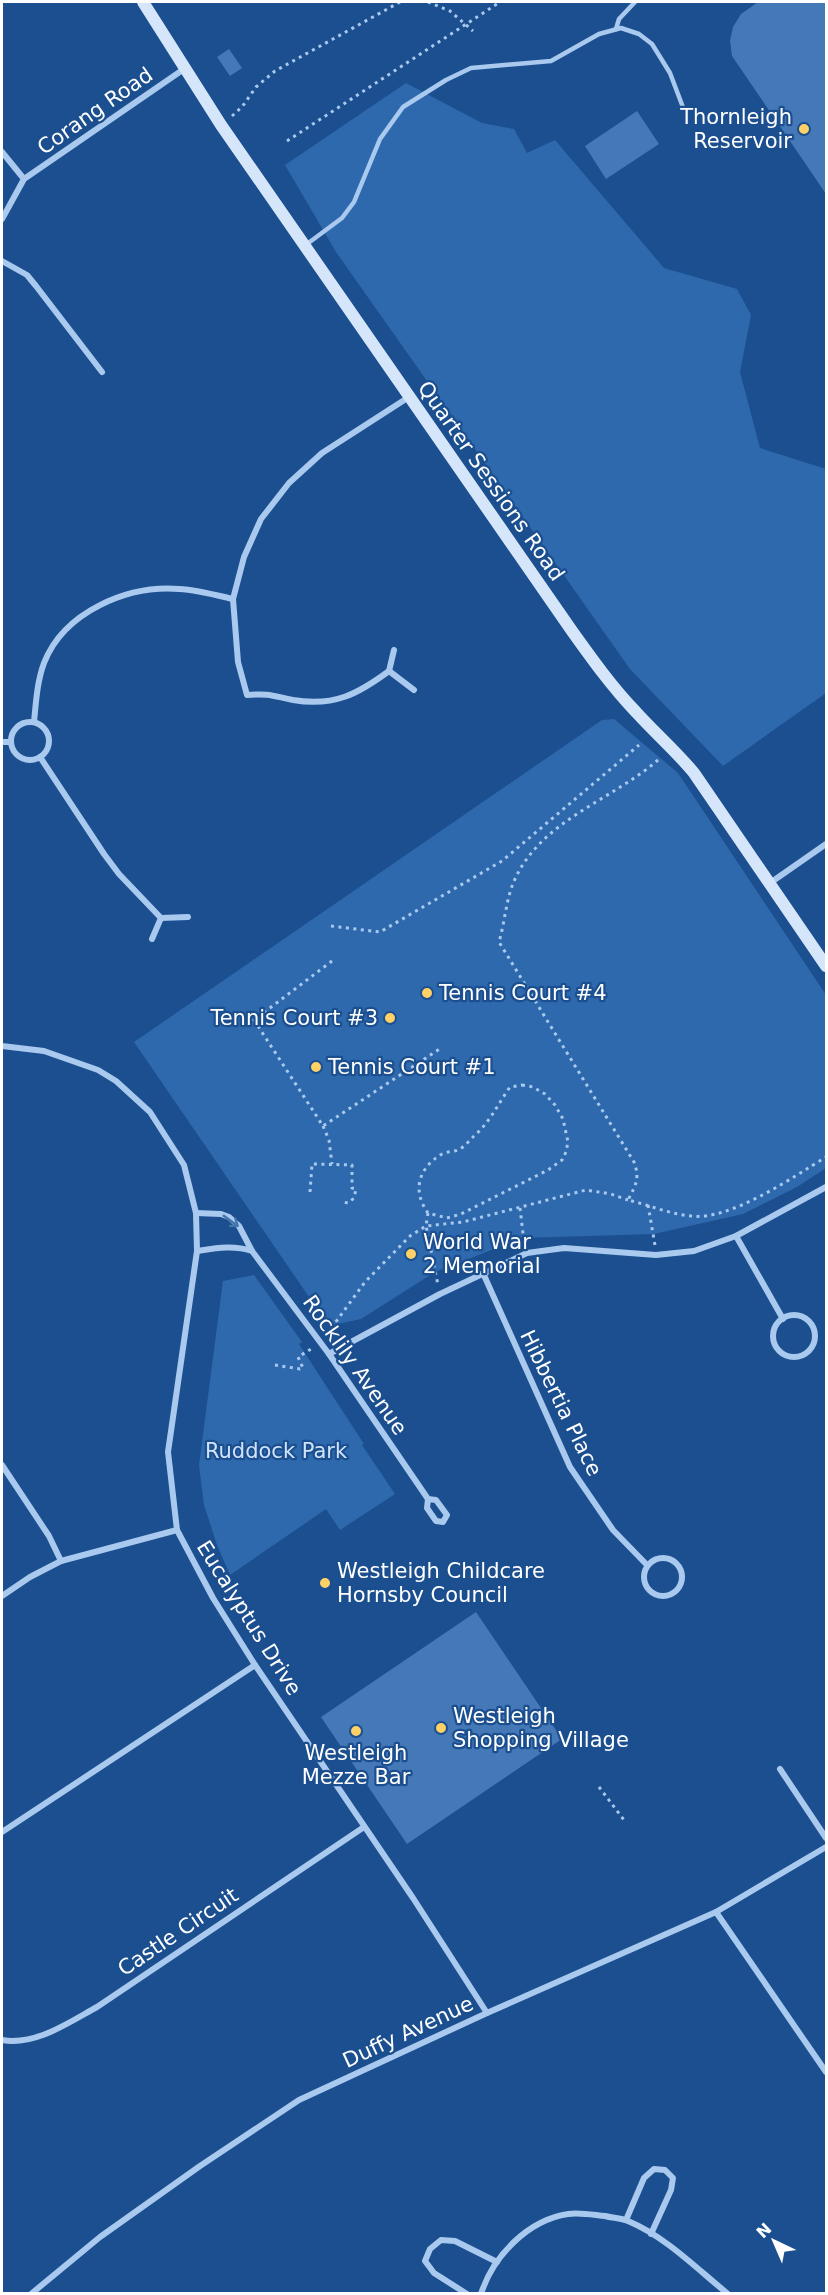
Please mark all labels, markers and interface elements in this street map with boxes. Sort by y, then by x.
street label: Corang Road [33,62,157,160]
place label: Thornleigh Reservoir [679,105,792,153]
marker: Thornleigh Reservoir [797,122,811,136]
street label: Quarter Sessions Road [413,377,569,585]
place label: Tennis Court #4 [438,981,607,1005]
marker: Tennis Court #4 [420,986,434,1000]
place label: Tennis Court #3 [209,1006,378,1030]
marker: Tennis Court #3 [383,1011,397,1025]
place label: Tennis Court #1 [327,1055,496,1079]
marker: Tennis Court #1 [309,1060,323,1074]
one-way arrow [223,1215,239,1227]
place label: World War 2 Memorial [423,1230,541,1278]
marker: World War 2 Memorial [404,1247,418,1261]
street label: Rocklily Avenue [298,1291,412,1439]
street label: Hibbertia Place [515,1326,607,1480]
park label: Ruddock Park [205,1439,348,1463]
street label: Eucalyptus Drive [192,1536,306,1700]
place label: Westleigh Childcare Hornsby Council [337,1559,545,1607]
marker: Westleigh Childcare Hornsby Council [318,1576,332,1590]
place label: Westleigh Shopping Village [453,1704,629,1752]
marker: Westleigh Shopping Village [434,1721,448,1735]
marker: Westleigh Mezze Bar [349,1724,363,1738]
place label: Westleigh Mezze Bar [302,1741,411,1789]
street label: Castle Circuit [113,1883,243,1981]
street label: Duffy Avenue [339,1991,477,2073]
north arrow [744,2211,804,2271]
text: N [753,2219,775,2242]

